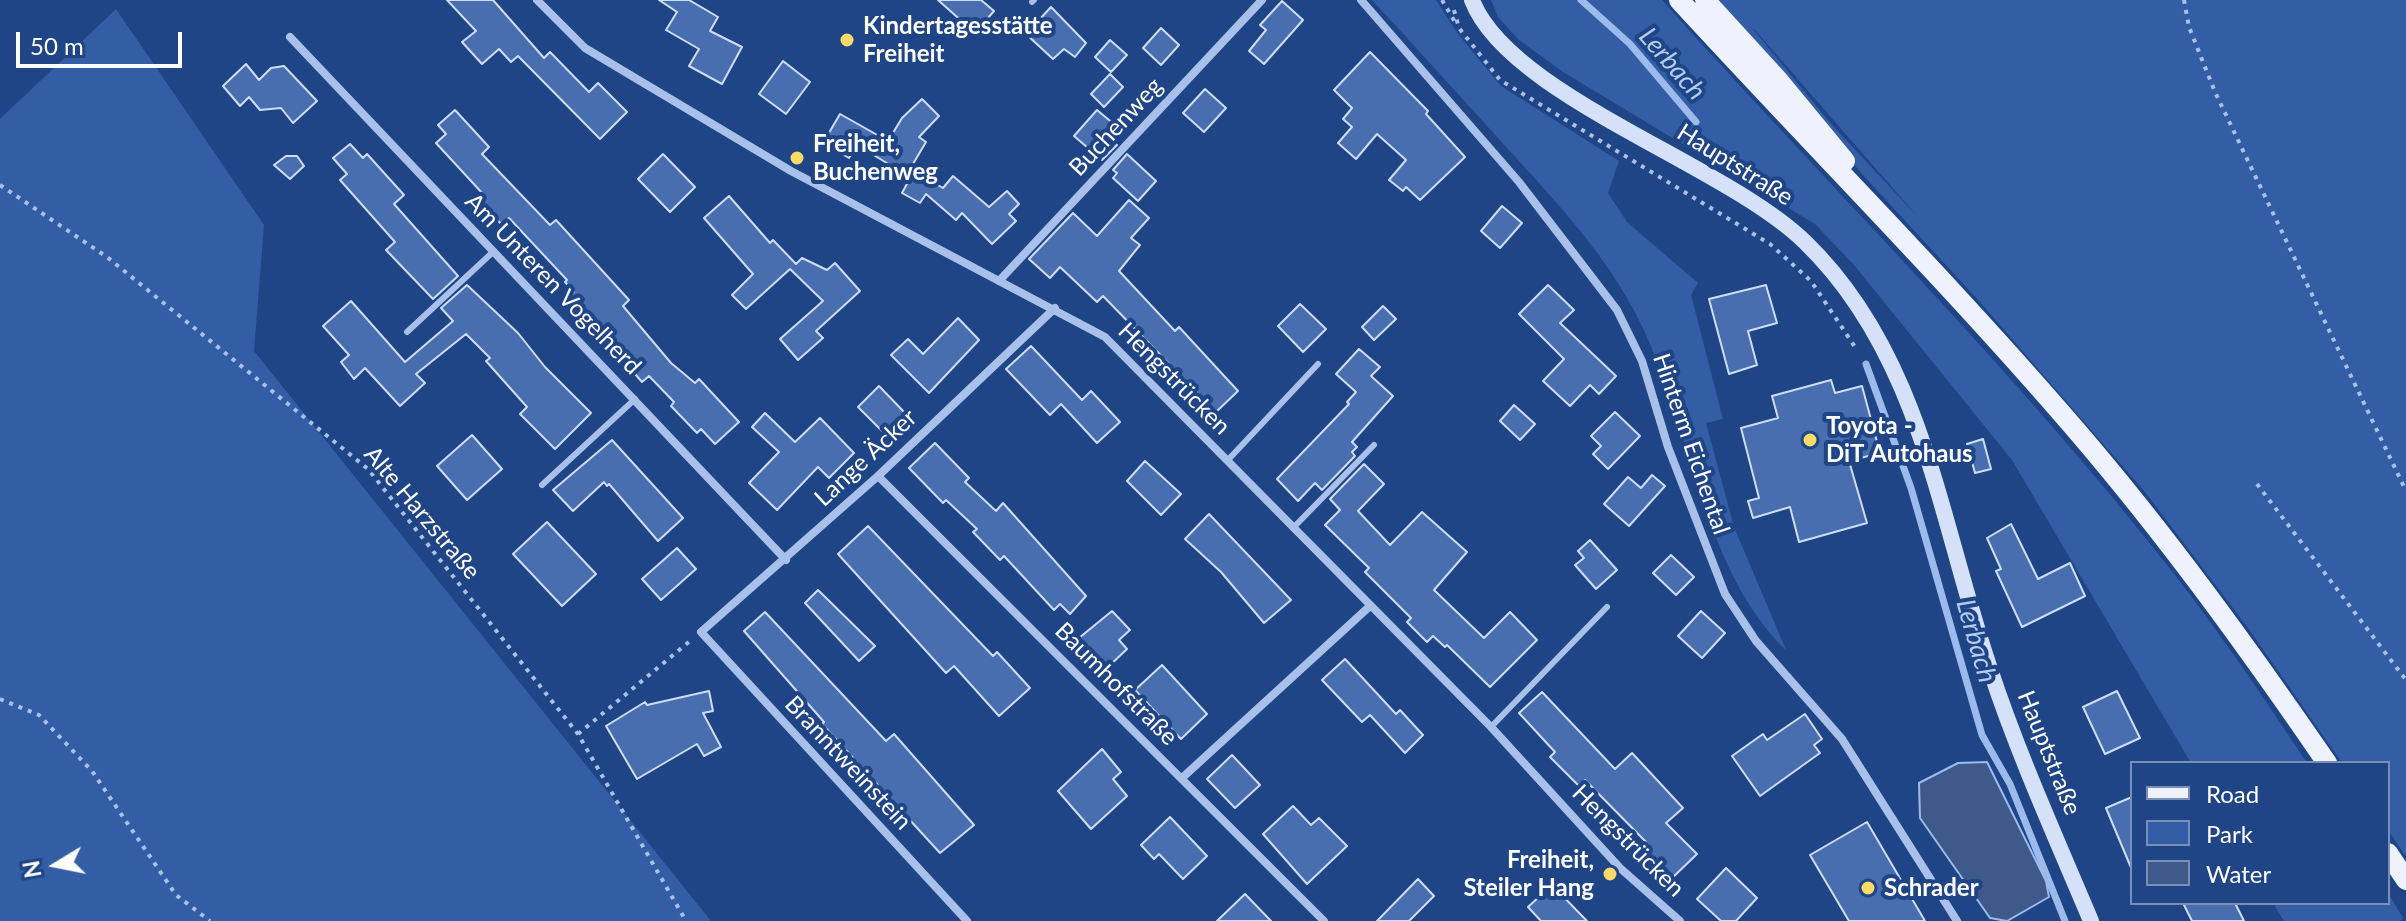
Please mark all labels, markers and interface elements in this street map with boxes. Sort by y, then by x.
place label: Kindertagesstätte Freiheit [863,12,1052,68]
scale bar [20,16,186,66]
water label: Lerbach [1632,22,1712,106]
text: 50 m [30,31,84,60]
marker: Kindertagesstätte Freiheit [838,31,856,49]
street label: Buchenweg [1063,72,1169,182]
street label: Hauptstraße [1672,118,1798,212]
place label: Freiheit, Buchenweg [813,130,938,186]
marker: Freiheit, Buchenweg [788,149,806,167]
street label: Am Unteren Vogelherd [459,187,647,381]
street label: Hengstrücken [1112,317,1236,441]
street label: Hinterm Eichental [1647,350,1735,538]
street label: Lange Äcker [809,403,923,513]
place label: Toyota - DiT Autohaus [1826,412,1973,468]
marker: Toyota - DiT Autohaus [1801,431,1819,449]
street label: Alte Harzstraße [358,441,486,585]
water label: Lerbach [1949,596,2003,686]
street label: Baumhofstraße [1049,617,1183,751]
street label: Hauptstraße [2011,687,2087,819]
street label: Branntweinstein [779,690,917,836]
legend [2130,761,2390,905]
street label: Hengstrücken [1566,779,1690,903]
text: Road [2206,779,2259,808]
text: Park [2206,819,2253,848]
north arrow [16,825,96,905]
place label: Freiheit, Steiler Hang [1463,846,1594,902]
text: N [17,859,47,880]
text: Water [2206,859,2271,888]
marker: Freiheit, Steiler Hang [1601,865,1619,883]
place label: Schrader [1884,874,1979,902]
marker: Schrader [1859,879,1877,897]

